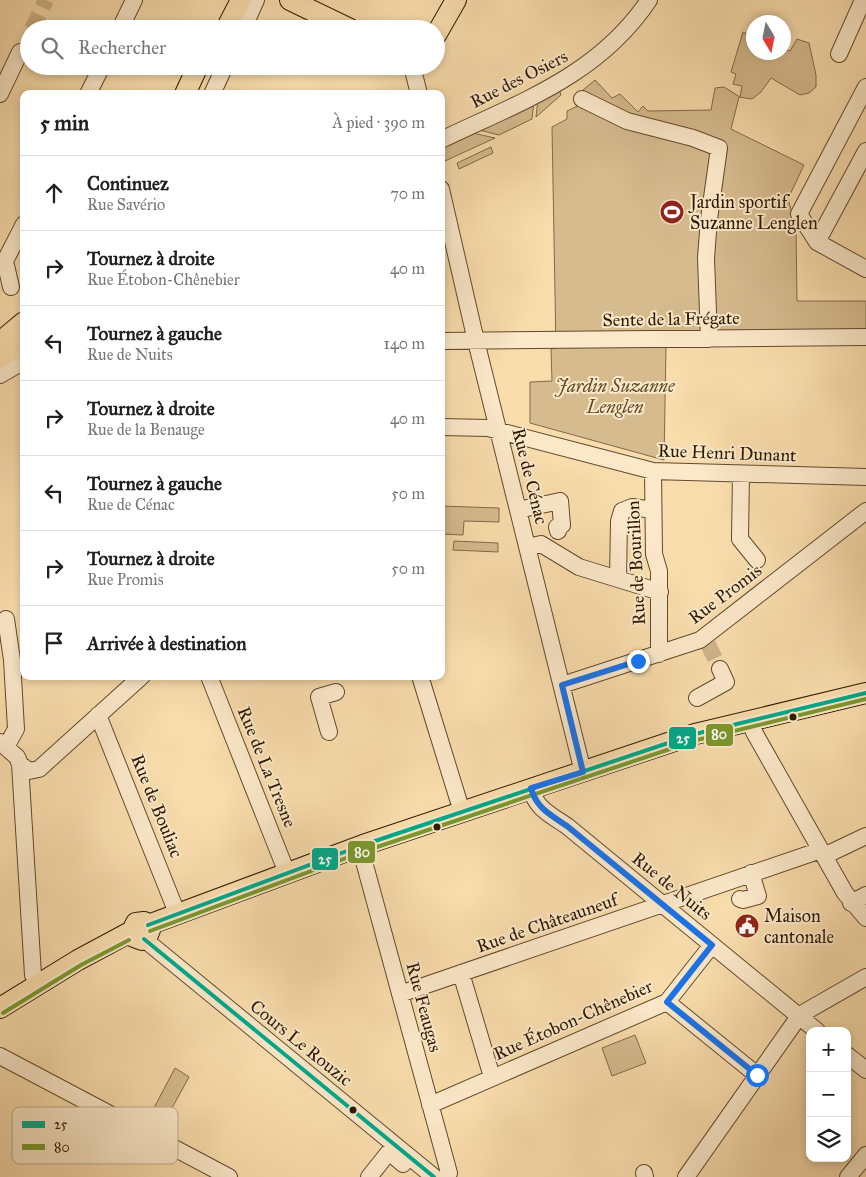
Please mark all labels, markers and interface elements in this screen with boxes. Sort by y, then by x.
north arrow [746,15,791,60]
search box [20,20,445,75]
icon: search [38,34,66,62]
text: Rechercher [78,36,166,59]
street label: Rue des Osiers [467,45,571,113]
text: 5 min [40,110,89,136]
text: À pied · 390 m [332,113,425,132]
text: Continuez [87,172,169,195]
icon: ahead [40,179,68,207]
text: 70 m [390,184,425,203]
place label: Jardin sportif Suzanne Lenglen [688,191,818,235]
text: Rue Savério [87,195,165,214]
sports icon: Jardin sportif Suzanne Lenglen [659,199,685,225]
text: Tournez à droite [87,247,215,270]
icon: right [40,254,68,282]
text: 40 m [390,259,425,278]
text: Rue Étobon-Chênebier [87,270,240,289]
street label: Sente de la Frégate [602,307,740,332]
text: Tournez à gauche [87,322,222,345]
icon: left [40,329,68,357]
text: 140 m [384,334,425,353]
text: Rue de Nuits [87,345,173,364]
park label: Jardin Suzanne Lenglen [554,375,676,418]
text: Tournez à droite [87,397,215,420]
icon: right [40,404,68,432]
text: 40 m [390,409,425,428]
text: Rue de la Benauge [87,420,205,439]
street label: Rue de Cénac [507,426,553,527]
street label: Rue Henri Dunant [657,440,797,466]
text: Tournez à gauche [87,472,222,495]
icon: left [40,479,68,507]
text: 50 m [391,484,425,503]
text: Rue de Cénac [87,495,175,514]
street label: Rue de Bourillon [622,500,650,626]
text: Tournez à droite [87,547,215,570]
icon: right [40,554,68,582]
text: 50 m [391,559,425,578]
street label: Rue Promis [684,559,766,629]
text: Rue Promis [87,570,164,589]
icon: arrive [40,629,68,657]
text: Arrivée à destination [87,632,246,655]
route end [627,650,650,673]
street label: Rue de La Tresne [233,703,301,831]
unlabelled marker [788,712,798,722]
line badge: 80 [705,723,734,747]
line badge: 25 [668,726,697,750]
text: 80 [711,726,727,743]
text: 25 [676,730,690,747]
street label: Rue de Bouliac [126,751,188,861]
unlabelled marker [432,822,442,832]
line badge: 80 [347,840,376,864]
text: 80 [354,844,370,861]
line badge: 25 [311,847,339,871]
street label: Rue de Nuits [628,847,716,925]
text: 25 [318,851,332,868]
street label: Rue de Châteauneuf [474,888,623,957]
place label: Maison cantonale [764,905,834,948]
public building icon: Maison cantonale [734,913,760,939]
street label: Rue Feaugas [400,960,447,1055]
street label: Rue Étobon-Chênebier [489,973,656,1065]
street label: Cours Le Rouzic [245,995,357,1091]
map controls [806,1027,851,1162]
button: + [806,1027,851,1072]
route start [746,1064,769,1087]
button: − [806,1072,851,1117]
unlabelled marker [348,1105,358,1115]
legend [12,1107,178,1164]
text: 25 [54,1116,68,1133]
button: layers [806,1117,851,1162]
text: 80 [54,1139,70,1156]

